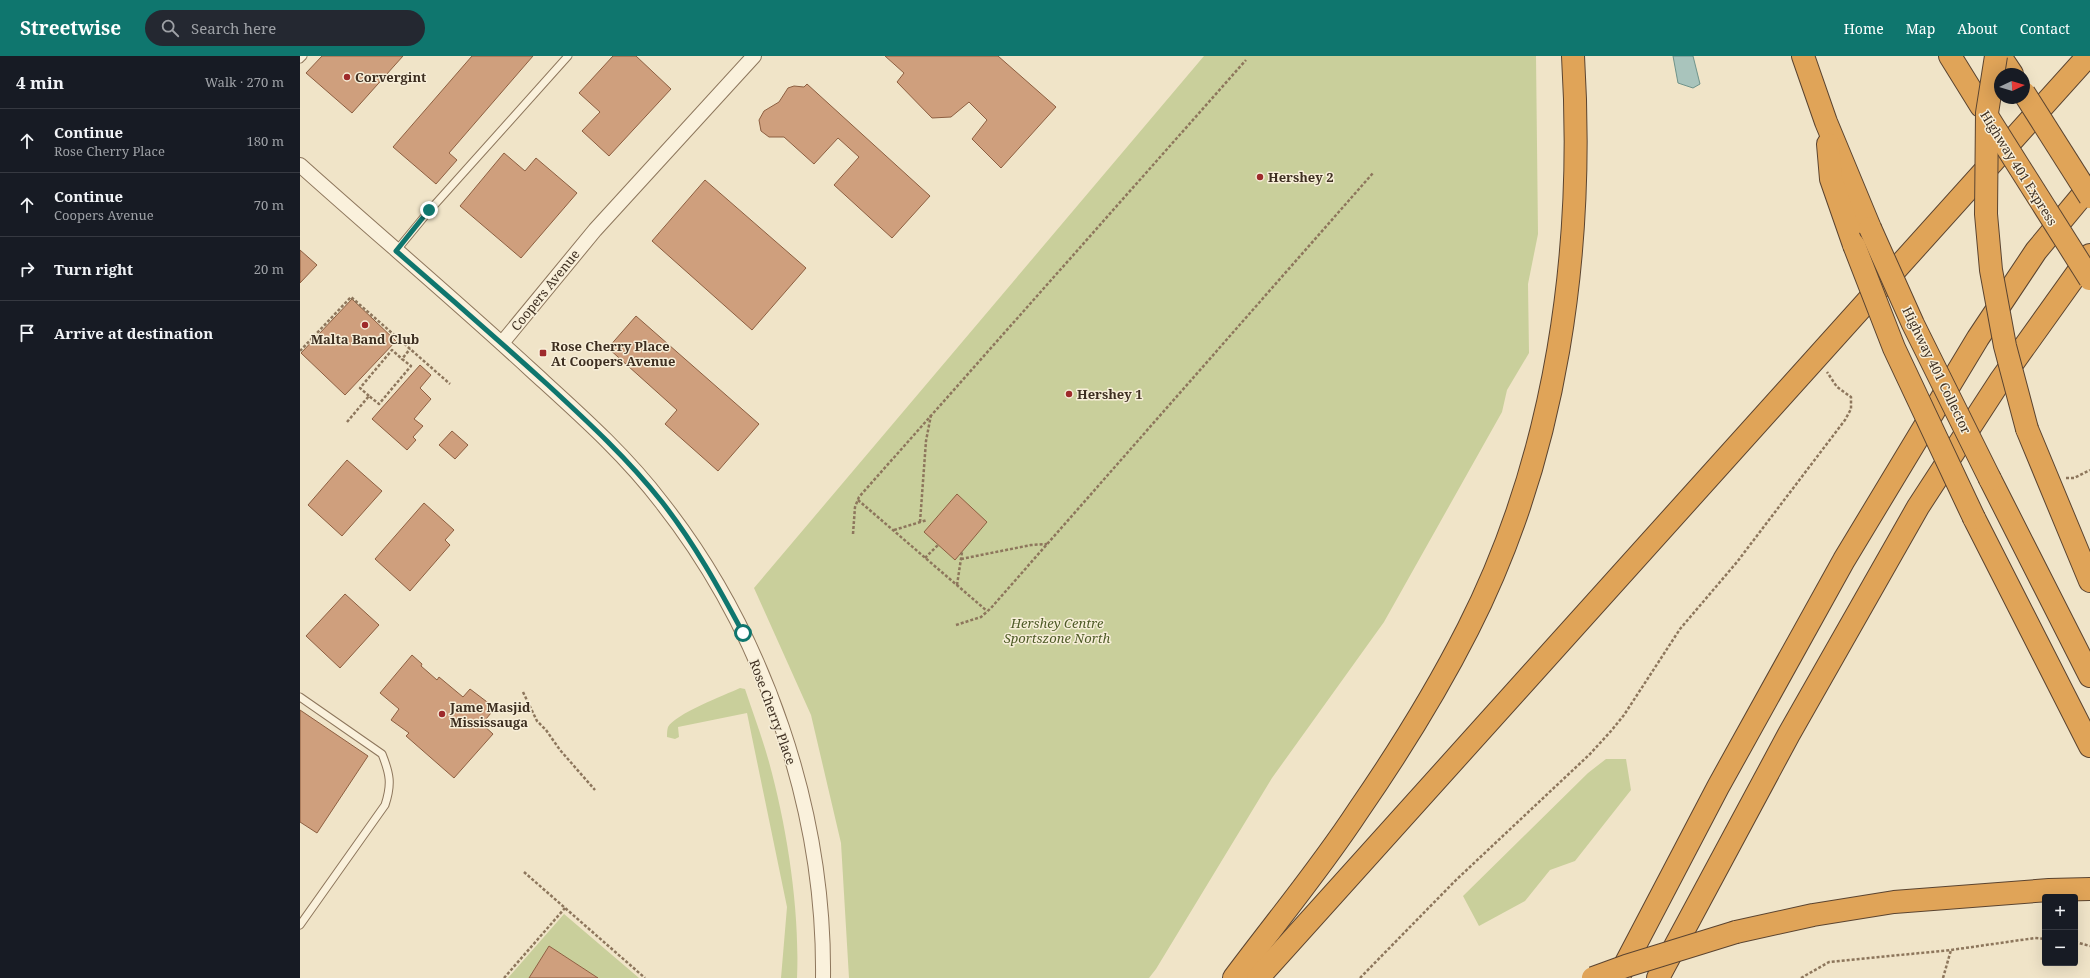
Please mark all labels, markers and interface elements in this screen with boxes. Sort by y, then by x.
search box [145,10,425,46]
text: Streetwise [20,15,121,41]
icon: search [159,17,181,39]
text: Search here [191,18,276,38]
text: Home [1844,19,1884,38]
text: Map [1906,19,1935,38]
text: About [1957,19,1998,38]
text: Contact [2020,19,2070,38]
place label: Corvergint [355,68,426,86]
north arrow [1994,68,2030,104]
text: 4 min [16,71,64,94]
marker: Corvergint [342,72,352,82]
text: Walk · 270 m [205,73,284,91]
street label: Highway 401 Express [1976,107,2062,229]
text: Continue [54,122,123,142]
icon: ahead [16,130,38,152]
text: 180 m [247,132,284,150]
text: Rose Cherry Place [54,142,165,160]
place label: Hershey 2 [1268,168,1334,186]
marker: Hershey 2 [1255,172,1265,182]
text: Continue [54,186,123,206]
icon: ahead [16,194,38,216]
text: 70 m [254,196,284,214]
route end [420,201,438,219]
text: Coopers Avenue [54,206,154,224]
street label: Coopers Avenue [507,246,583,334]
icon: right [16,258,38,280]
text: Turn right [54,259,133,279]
text: 20 m [254,260,284,278]
street label: Highway 401 Collector [1898,304,1976,436]
marker: Malta Band Club [360,320,370,330]
icon: arrive [16,322,38,344]
text: Arrive at destination [54,323,213,343]
place label: Malta Band Club [311,330,419,348]
place label: Rose Cherry Place At Coopers Avenue [551,337,675,370]
marker: Rose Cherry Place At Coopers Avenue [538,348,548,358]
place label: Hershey 1 [1077,385,1143,403]
marker: Hershey 1 [1064,389,1074,399]
park label: Hershey Centre Sportszone North [1004,614,1111,647]
route start [734,624,752,642]
street label: Rose Cherry Place [746,657,800,767]
place label: Jame Masjid Mississauga [449,698,531,731]
marker: Jame Masjid Mississauga [437,709,447,719]
map controls [2042,894,2078,966]
button: + [2042,894,2078,930]
button: − [2042,930,2078,966]

